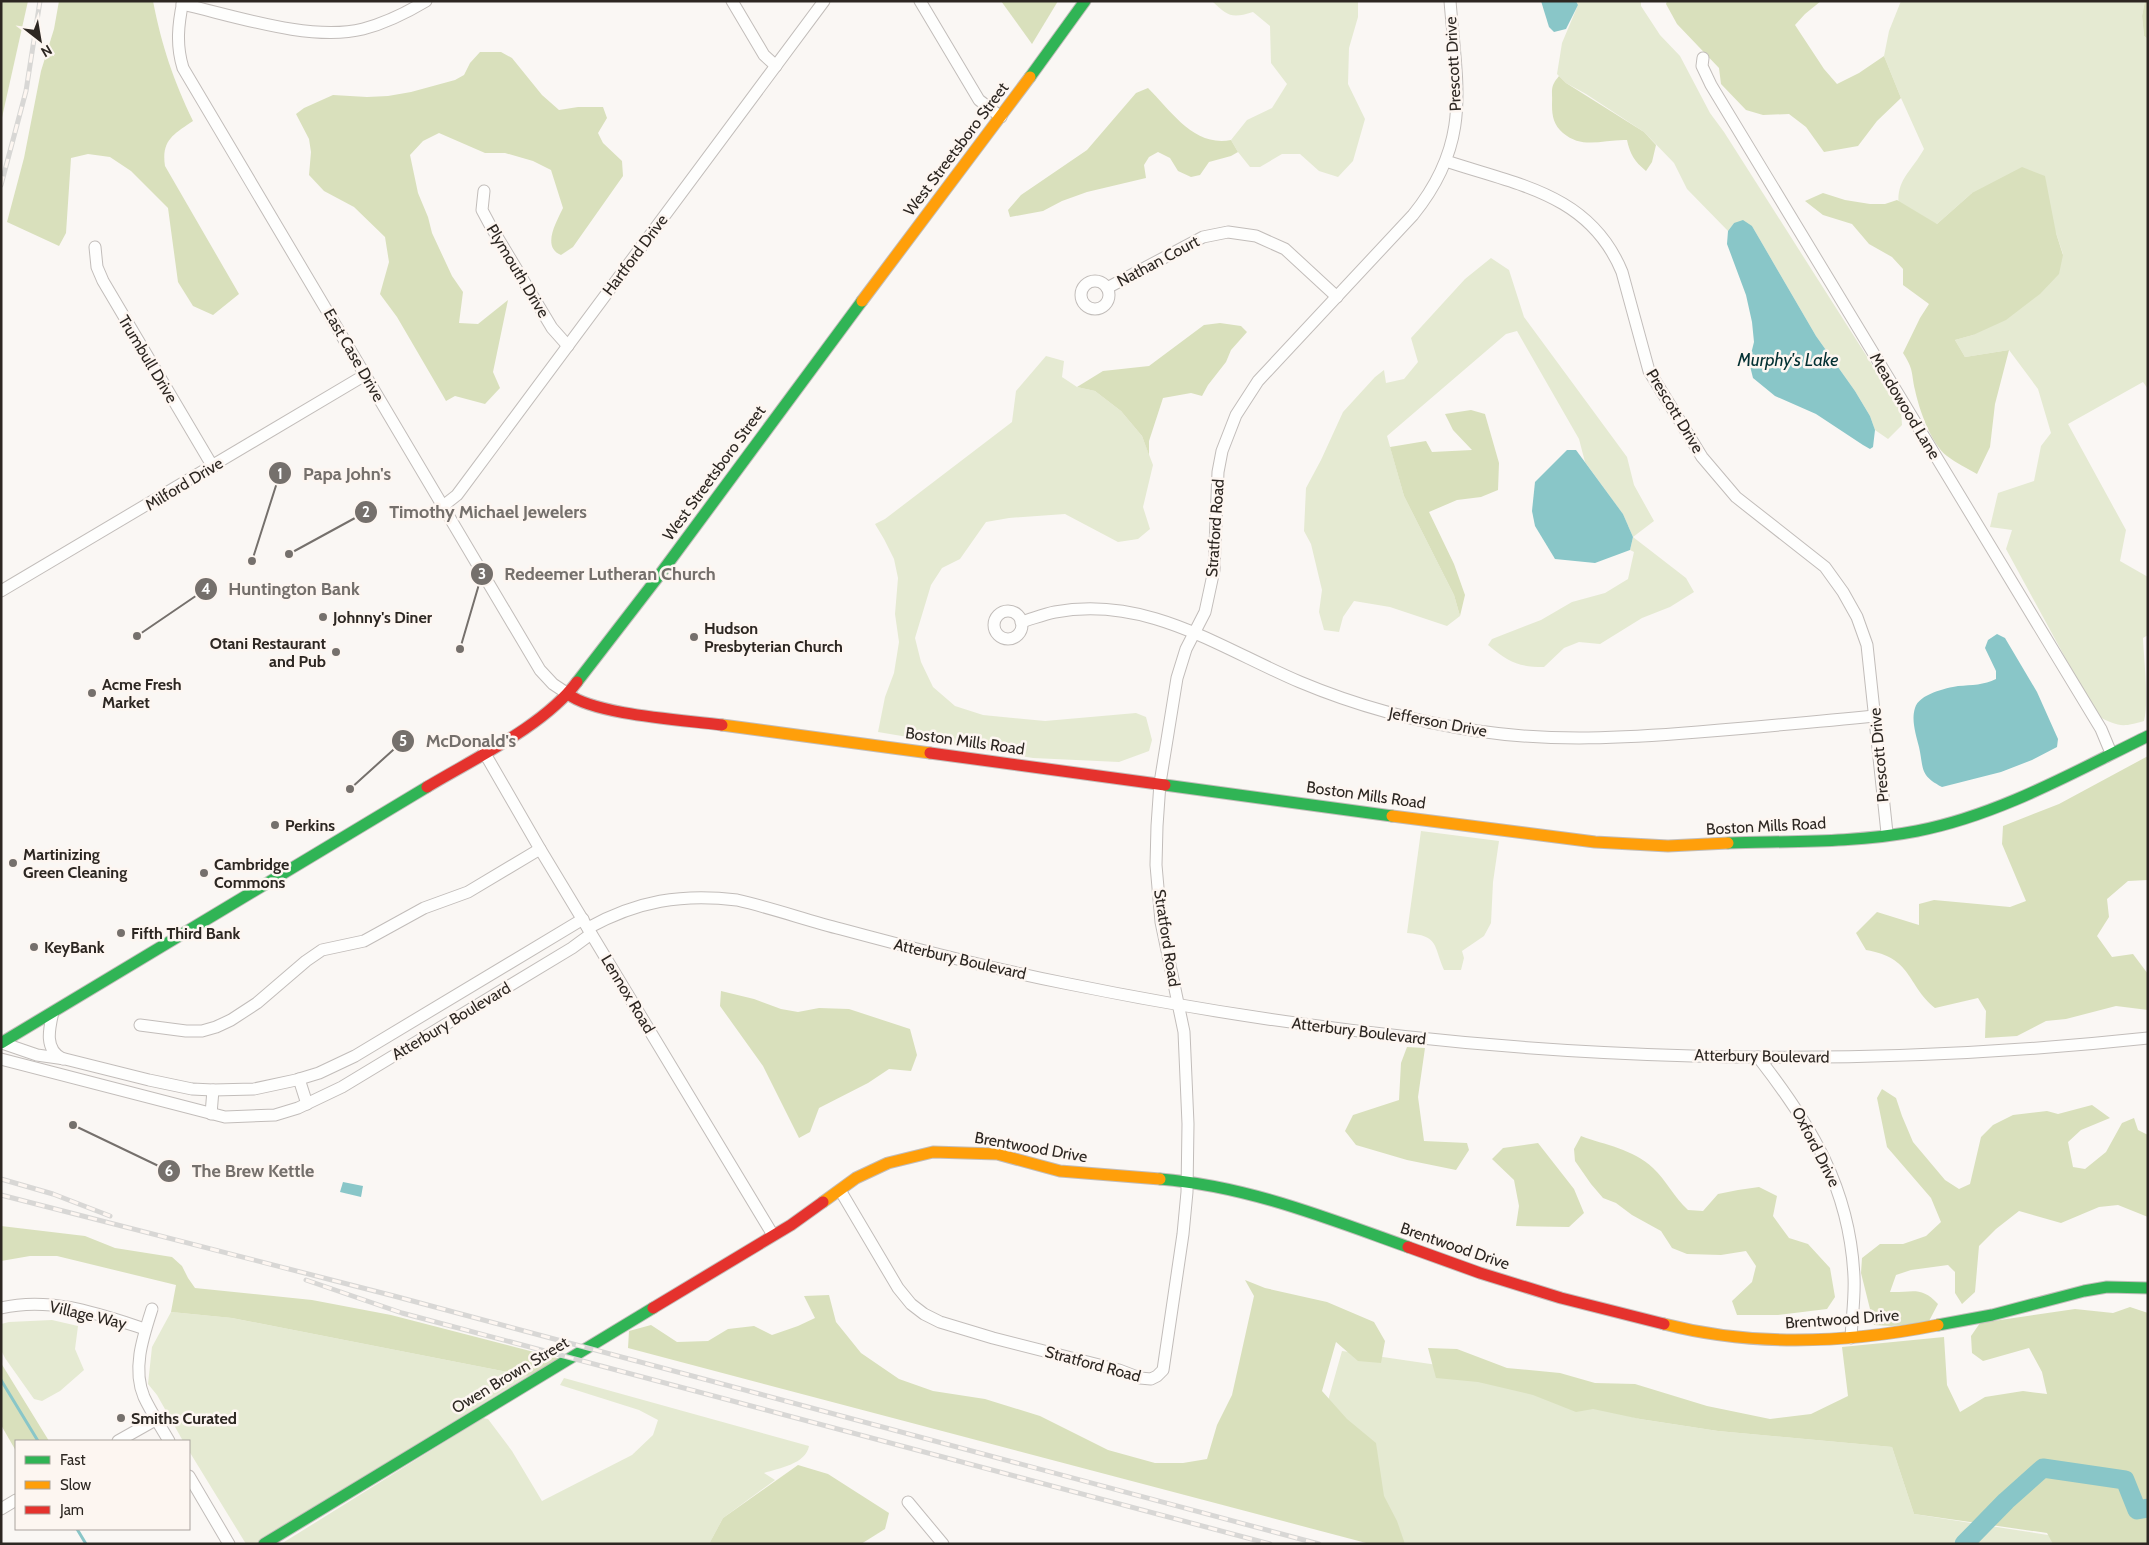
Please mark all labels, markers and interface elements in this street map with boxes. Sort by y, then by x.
north arrow [15,15,65,65]
street label: Prescott Drive [1441,16,1465,112]
text: N [38,41,56,61]
street label: West Streetsboro Street [900,78,1013,219]
street label: Hartford Drive [598,211,672,299]
street label: Plymouth Drive [483,221,553,321]
street label: Nathan Court [1114,231,1203,291]
street label: East Case Drive [320,305,388,405]
street label: Trumbull Drive [114,312,182,406]
water label: Murphy's Lake [1736,349,1839,371]
street label: Meadowood Lane [1866,349,1944,463]
street label: Prescott Drive [1642,365,1708,457]
street label: West Streetsboro Street [659,401,770,544]
street label: Milford Drive [142,453,226,515]
callout: Papa John's [268,457,401,490]
text: Papa John's [303,463,391,485]
text: 1 [277,465,283,483]
street label: Stratford Road [1202,478,1228,578]
callout: Timothy Michael Jewelers [354,495,596,528]
text: Timothy Michael Jewelers [389,501,587,523]
text: 2 [362,503,370,521]
callout: Redeemer Lutheran Church [469,558,726,591]
text: Redeemer Lutheran Church [504,563,716,585]
text: 3 [478,565,486,583]
callout: Huntington Bank [193,572,370,605]
text: Huntington Bank [228,578,360,600]
text: 4 [201,580,211,598]
place label: Johnny's Diner [332,608,433,627]
marker: Johnny's Diner [317,611,329,623]
place label: Hudson Presbyterian Church [704,619,843,656]
marker: Hudson Presbyterian Church [688,631,700,643]
place label: Otani Restaurant and Pub [210,634,326,671]
marker: Otani Restaurant and Pub [330,646,342,658]
place label: Acme Fresh Market [102,675,182,712]
marker: Acme Fresh Market [86,687,98,699]
street label: Jefferson Drive [1386,703,1489,741]
street label: Prescott Drive [1865,707,1893,803]
street label: Boston Mills Road [904,723,1026,759]
callout: McDonald's [391,724,526,757]
text: McDonald's [426,730,517,752]
text: 5 [399,732,407,750]
street label: Boston Mills Road [1305,777,1427,813]
street label: Boston Mills Road [1705,813,1827,839]
place label: Perkins [285,816,335,835]
marker: Perkins [269,819,281,831]
place label: Martinizing Green Cleaning [23,845,127,882]
place label: Cambridge Commons [214,855,289,892]
marker: Martinizing Green Cleaning [7,857,19,869]
marker: Cambridge Commons [198,867,210,879]
street label: Stratford Road [1150,888,1184,988]
place label: Fifth Third Bank [131,924,241,943]
marker: Fifth Third Bank [115,927,127,939]
street label: Atterbury Boulevard [892,935,1028,983]
place label: KeyBank [44,938,105,957]
marker: KeyBank [28,941,40,953]
street label: Lennox Road [597,951,659,1037]
street label: Atterbury Boulevard [388,978,514,1064]
street label: Atterbury Boulevard [1291,1013,1427,1049]
street label: Atterbury Boulevard [1694,1045,1830,1067]
street label: Oxford Drive [1788,1104,1844,1190]
street label: Brentwood Drive [973,1128,1089,1166]
callout: The Brew Kettle [157,1155,325,1188]
text: The Brew Kettle [192,1160,314,1182]
text: 6 [165,1162,173,1180]
street label: Brentwood Drive [1398,1218,1512,1274]
street label: Village Way [47,1297,129,1333]
street label: Brentwood Drive [1784,1306,1900,1332]
street label: Owen Brown Street [448,1332,572,1417]
street label: Stratford Road [1043,1342,1143,1386]
place label: Smiths Curated [131,1409,237,1428]
marker: Smiths Curated [115,1412,127,1424]
legend [15,1440,190,1530]
text: Fast [60,1451,85,1469]
text: Slow [60,1476,91,1494]
text: Jam [59,1501,84,1519]

